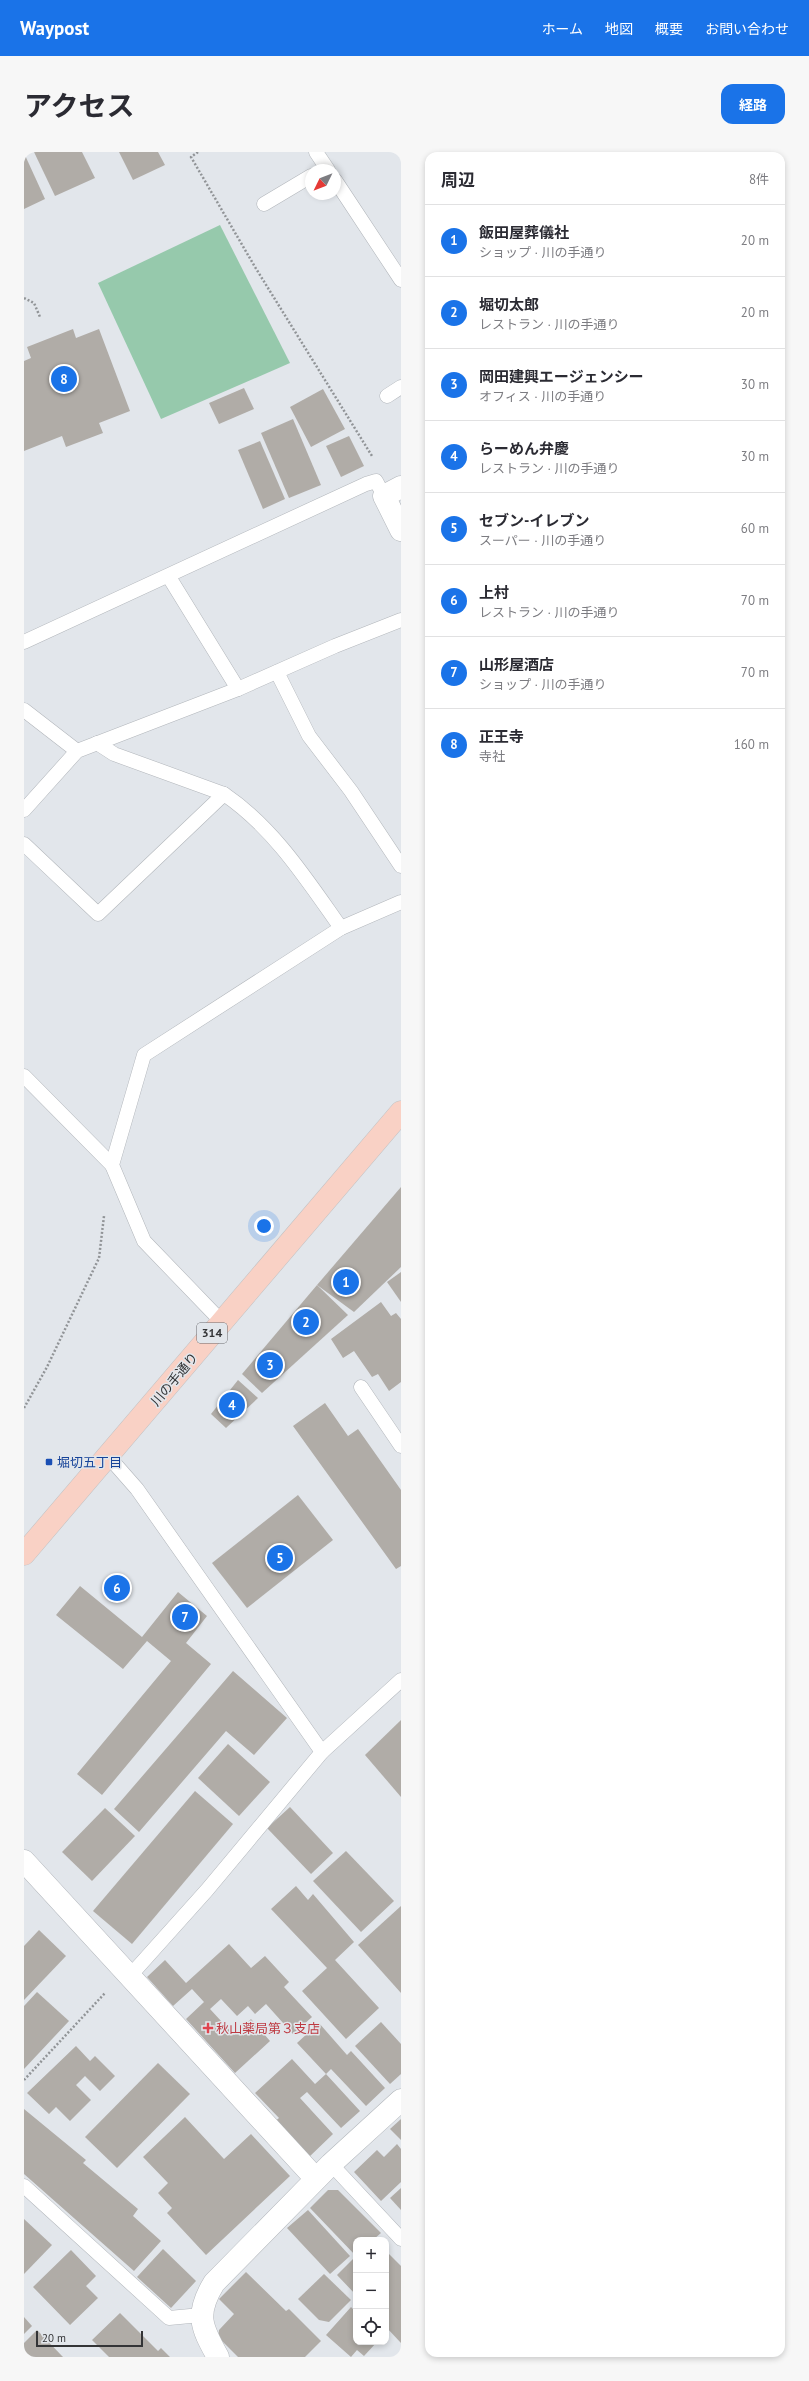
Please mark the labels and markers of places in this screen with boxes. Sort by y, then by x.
pin: 8 [51,364,77,394]
pin: 1 [333,1267,359,1297]
pin: 2 [293,1307,319,1337]
pin: 3 [257,1350,283,1380]
pin: 4 [219,1390,245,1420]
place label: 堀切五丁目 [57,1454,122,1471]
marker: 堀切五丁目 [44,1457,54,1467]
pin: 5 [267,1543,293,1573]
pin: 6 [104,1573,130,1603]
pin: 7 [172,1602,198,1632]
place label: 秋山薬局第３支店 [216,2020,320,2037]
marker: 秋山薬局第３支店 [203,2023,213,2033]

